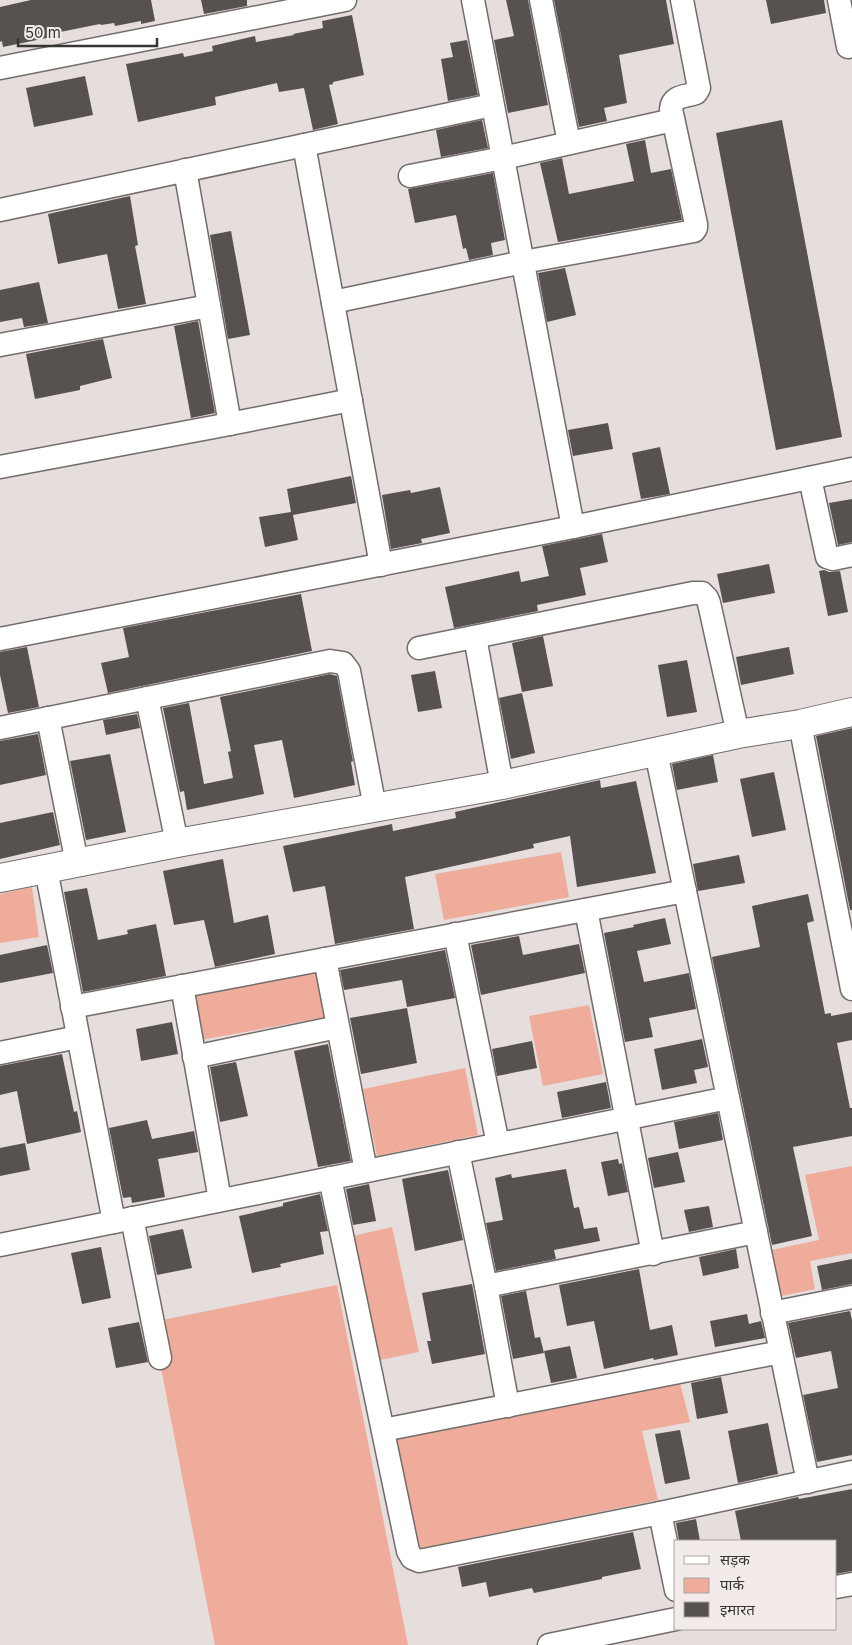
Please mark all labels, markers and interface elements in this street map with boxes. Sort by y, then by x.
scale bar [18,15,156,47]
text: 50 m [25,23,61,42]
legend [674,1540,837,1630]
text: सड़क [720,1550,750,1569]
text: पार्क [720,1575,744,1594]
text: इमारत [720,1600,755,1619]

